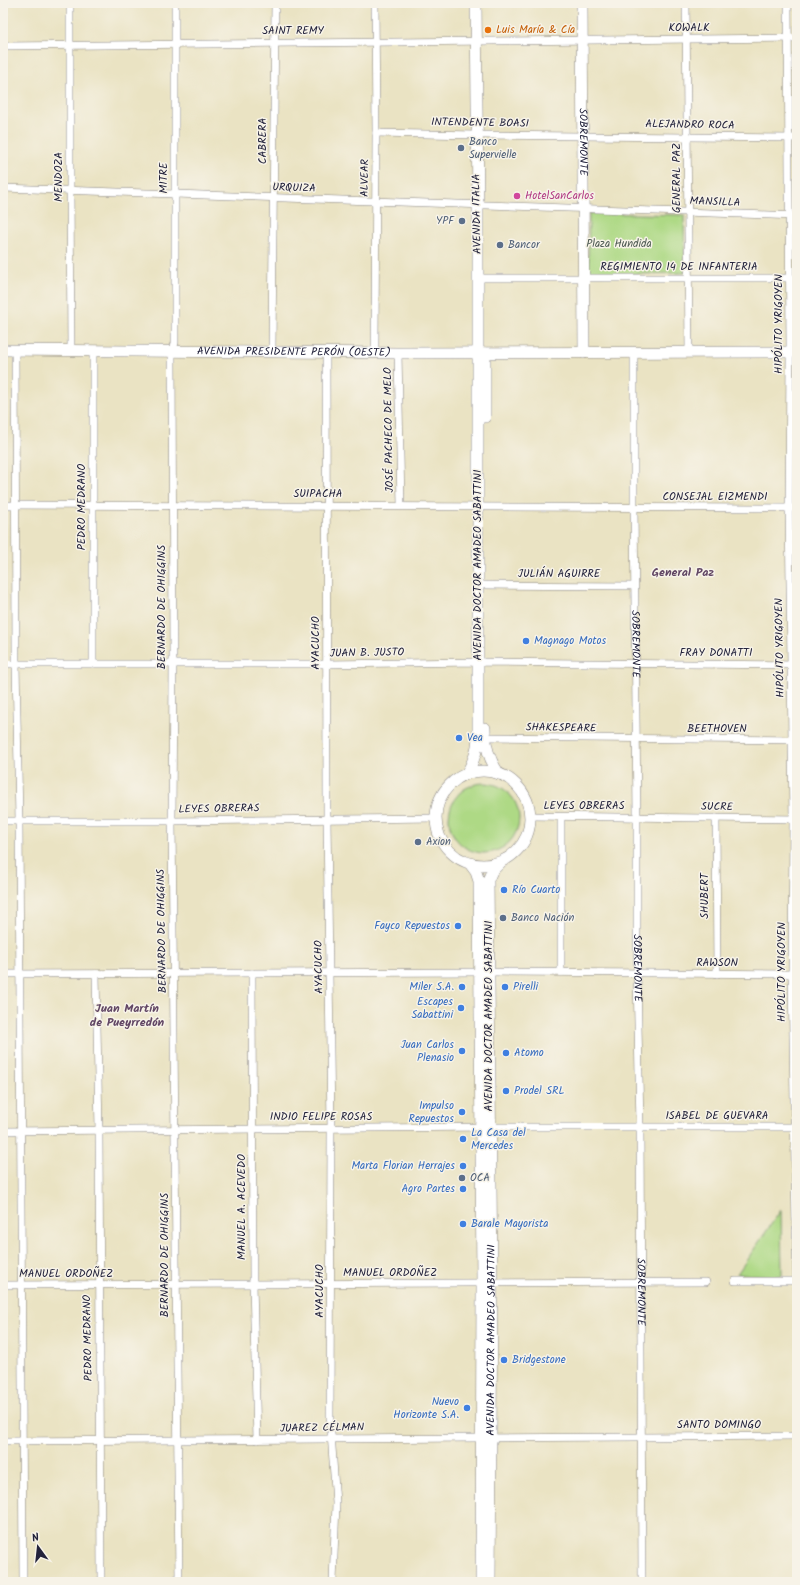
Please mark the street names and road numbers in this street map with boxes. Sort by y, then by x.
street label: KOWALK [668,19,710,37]
street label: SAINT REMY [262,22,324,40]
street label: SOBREMONTE [574,108,592,176]
street label: INTENDENTE BOASI [431,113,529,133]
street label: ALEJANDRO ROCA [645,115,735,135]
street label: CABRERA [254,118,272,164]
street label: GENERAL PAZ [668,143,686,213]
street label: MENDOZA [50,152,68,202]
street label: ALVEAR [356,158,374,197]
street label: MITRE [155,162,173,193]
street label: AVENIDA ITALIA [467,173,487,254]
street label: URQUIZA [272,178,316,198]
street label: MANSILLA [689,192,741,212]
street label: REGIMIENTO 14 DE INFANTERIA [600,258,758,276]
street label: HIPÓLITO YRIGOYEN [770,274,788,374]
street label: AVENIDA PRESIDENTE PERÓN (OESTE) [197,342,391,362]
street label: JOSÉ PACHECO DE MELO [379,367,399,493]
street label: PEDRO MEDRANO [73,463,91,550]
street label: AVENIDA DOCTOR AMADEO SABATTINI [469,470,487,660]
street label: SUIPACHA [293,485,343,503]
street label: CONSEJAL EIZMENDI [662,488,768,506]
street label: BERNARDO DE OHIGGINS [153,545,171,669]
street label: JULIÁN AGUIRRE [518,565,601,583]
street label: HIPÓLITO YRIGOYEN [770,597,790,698]
street label: SOBREMONTE [626,610,645,678]
street label: AYACUCHO [307,616,325,670]
street label: JUAN B. JUSTO [330,643,405,663]
street label: FRAY DONATTI [680,644,752,662]
street label: SHAKESPEARE [526,718,597,738]
street label: BEETHOVEN [687,720,747,738]
street label: LEYES OBRERAS [543,797,625,815]
street label: SUCRE [701,798,734,816]
street label: LEYES OBRERAS [178,799,260,819]
street label: BERNARDO DE OHIGGINS [152,869,172,993]
street label: SHUBERT [696,872,714,919]
street label: AVENIDA DOCTOR AMADEO SABATTINI [480,921,498,1111]
street label: HIPÓLITO YRIGOYEN [773,922,791,1022]
street label: SOBREMONTE [628,934,647,1003]
street label: AYACUCHO [310,940,328,994]
street label: RAWSON [696,954,738,972]
street label: ISABEL DE GUEVARA [665,1107,769,1125]
street label: INDIO FELIPE ROSAS [270,1108,372,1126]
street label: MANUEL A. ACEVEDO [233,1154,251,1260]
street label: BERNARDO DE OHIGGINS [156,1193,174,1317]
street label: AVENIDA DOCTOR AMADEO SABATTINI [482,1244,501,1436]
street label: SOBREMONTE [632,1258,650,1326]
street label: AYACUCHO [311,1264,329,1318]
street label: MANUEL ORDOÑEZ [343,1264,437,1282]
street label: MANUEL ORDOÑEZ [19,1265,113,1283]
street label: PEDRO MEDRANO [78,1294,98,1381]
street label: SANTO DOMINGO [677,1416,761,1434]
street label: JUAREZ CÉLMAN [280,1418,365,1438]

